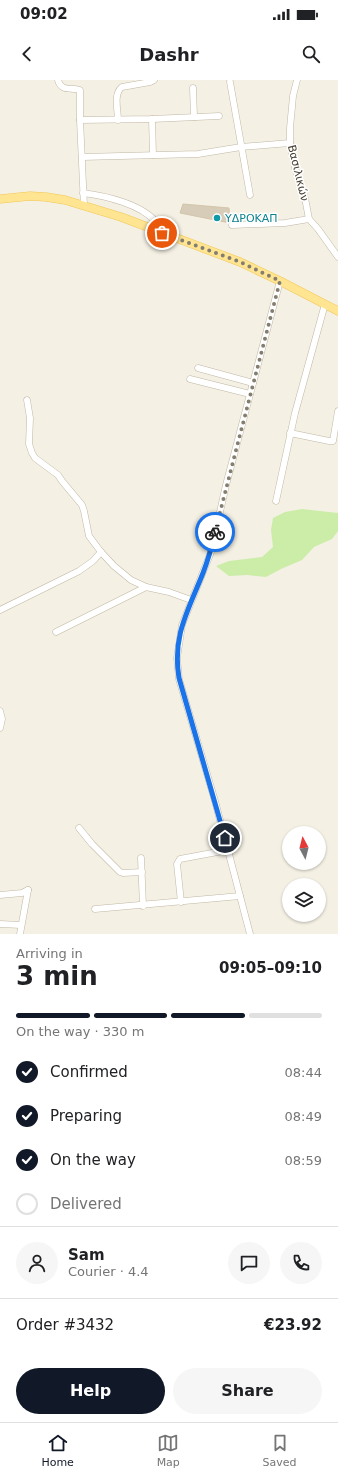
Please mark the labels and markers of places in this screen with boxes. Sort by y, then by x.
place label: ΥΔΡΟΚΑΠ [224,212,278,225]
marker: ΥΔΡΟΚΑΠ [212,213,222,223]
pin [145,216,179,250]
pin [208,821,242,855]

